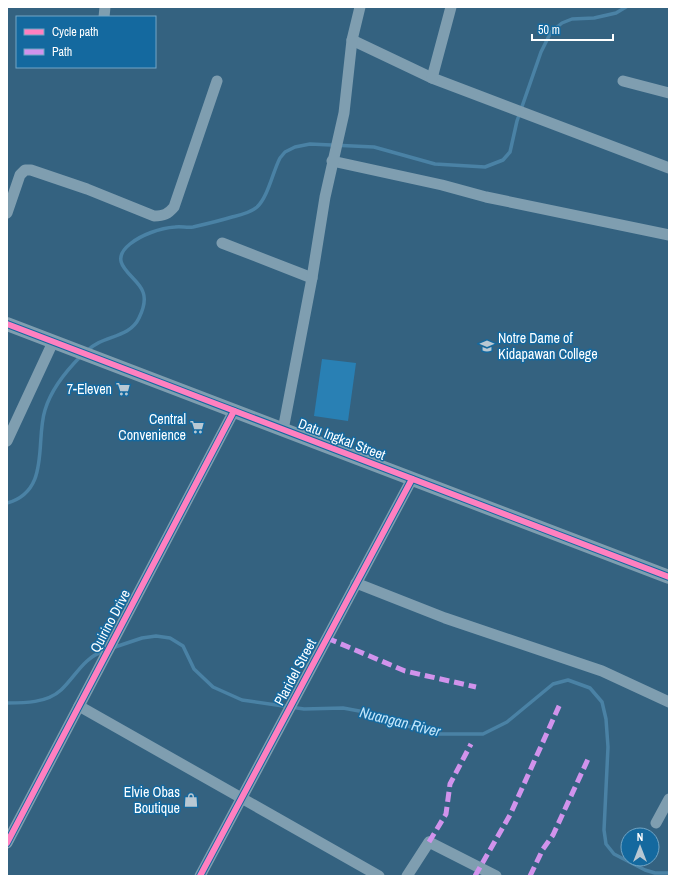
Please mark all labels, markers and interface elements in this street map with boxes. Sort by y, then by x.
legend [16,16,156,68]
scale bar [532,16,613,42]
text: 50 m [538,22,560,38]
text: Cycle path [52,24,99,40]
text: Path [52,44,72,60]
place label: Notre Dame of Kidapawan College [498,329,598,363]
school or university icon: Notre Dame of Kidapawan College [479,338,495,354]
place label: 7-Eleven [67,380,112,398]
supermarket icon: 7-Eleven [115,381,131,397]
place label: Central Convenience [118,410,186,444]
street label: Datu Ingkal Street [296,414,388,464]
supermarket icon: Central Convenience [189,419,205,435]
street label: Quirino Drive [86,586,134,656]
street label: Plaridel Street [270,636,320,708]
water label: Nuangan River [357,701,444,742]
place label: Elvie Obas Boutique [124,783,180,817]
shop icon: Elvie Obas Boutique [183,792,199,808]
north arrow [620,827,660,867]
text: N [637,830,643,844]

